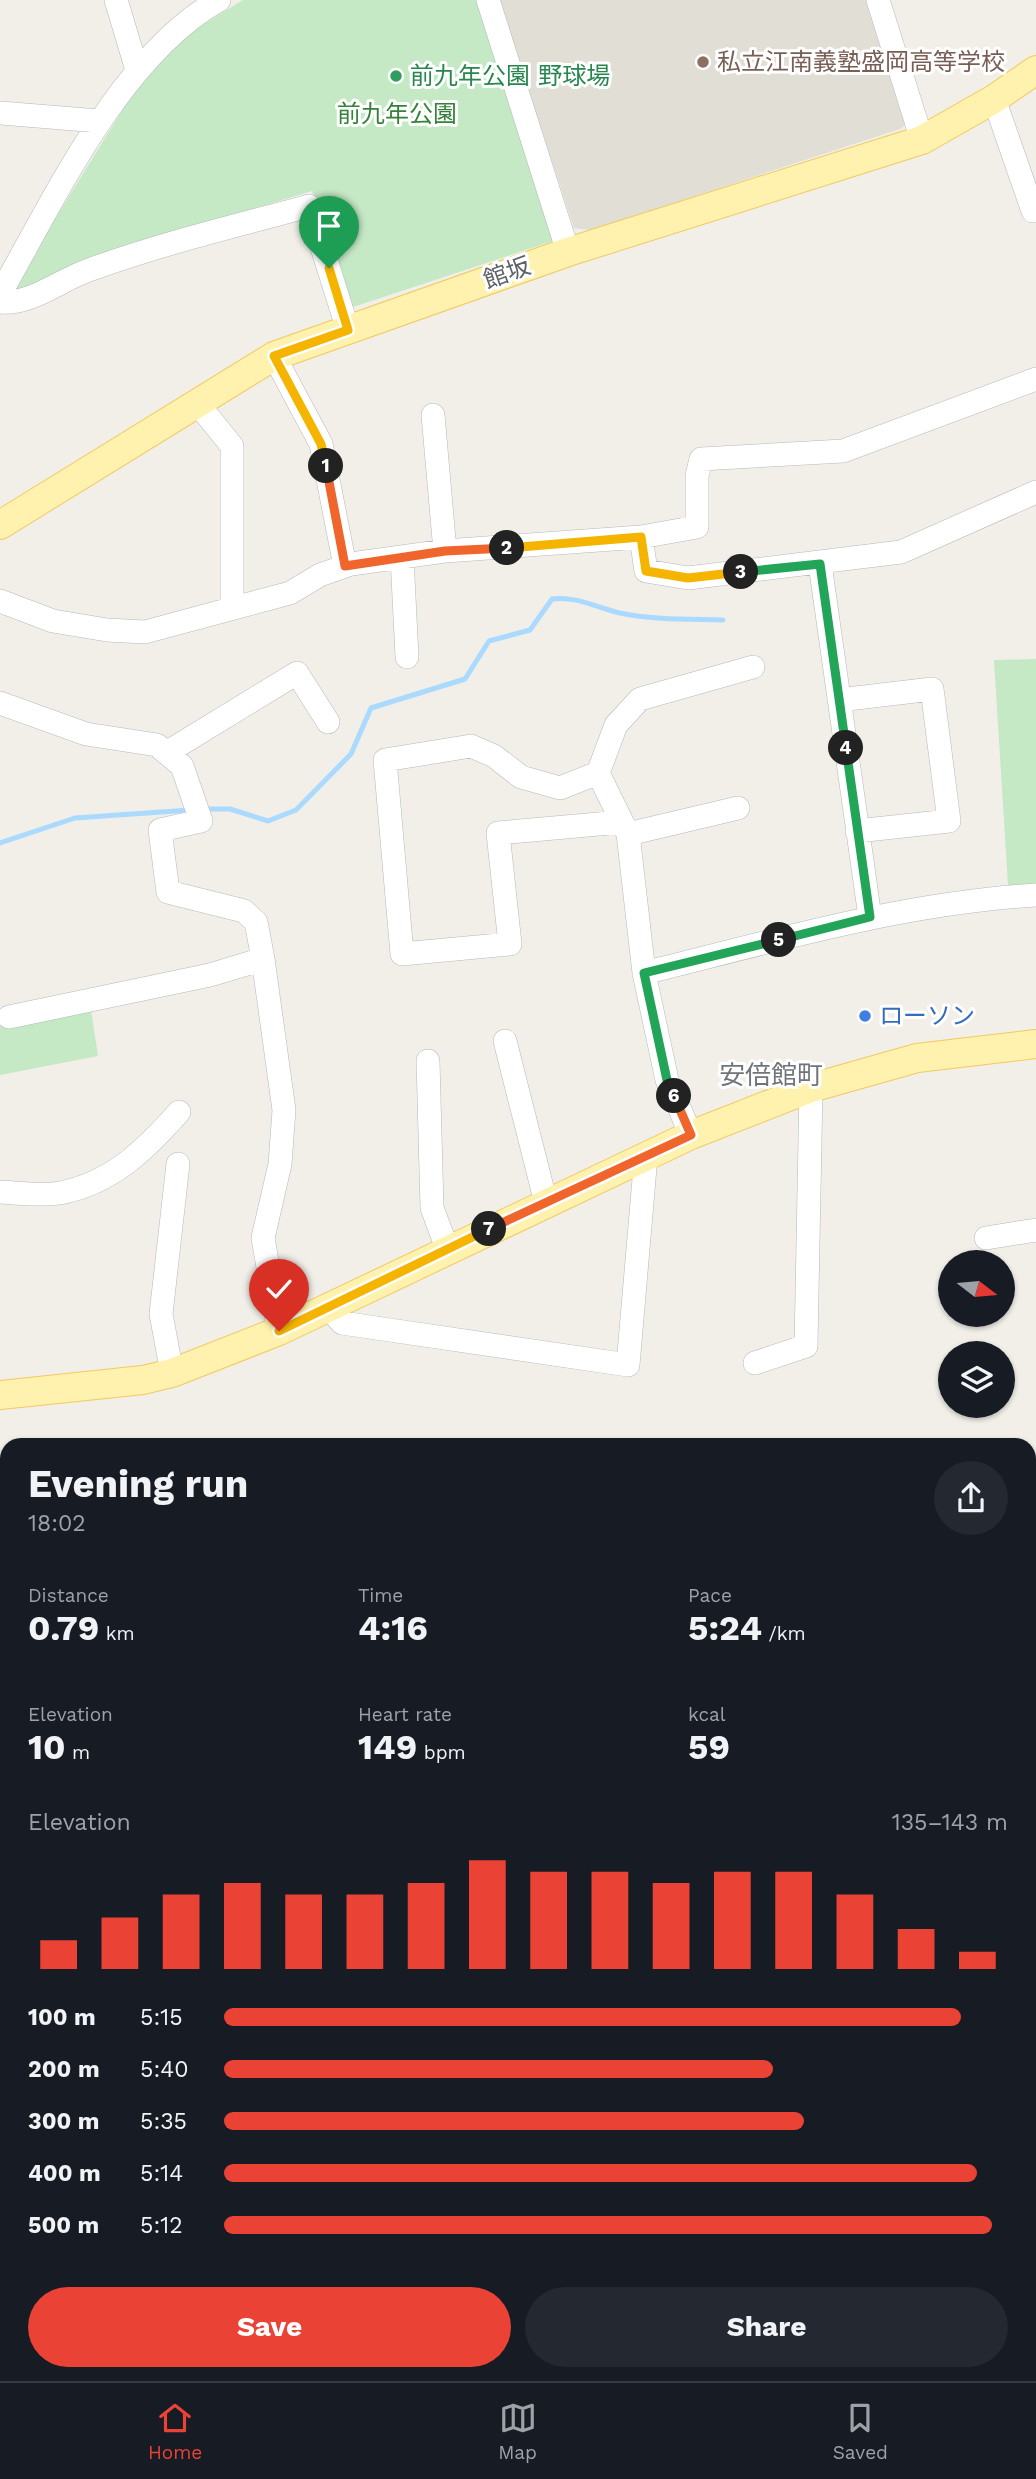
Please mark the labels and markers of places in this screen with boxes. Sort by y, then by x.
place label: 私立江南義塾盛岡高等学校 [717,48,1005,76]
marker: 私立江南義塾盛岡高等学校 [695,54,711,70]
place label: 前九年公園 野球場 [410,62,610,90]
marker: 前九年公園 野球場 [388,68,404,84]
pin [299,196,359,268]
pin: 1 [308,448,344,484]
pin: 2 [490,530,524,566]
pin: 3 [724,554,758,590]
pin: 4 [828,730,864,766]
pin: 5 [762,922,796,958]
place label: ローソン [879,1002,975,1030]
marker: ローソン [857,1008,873,1024]
pin: 6 [656,1078,692,1114]
pin: 7 [472,1212,506,1246]
pin [249,1259,309,1331]

